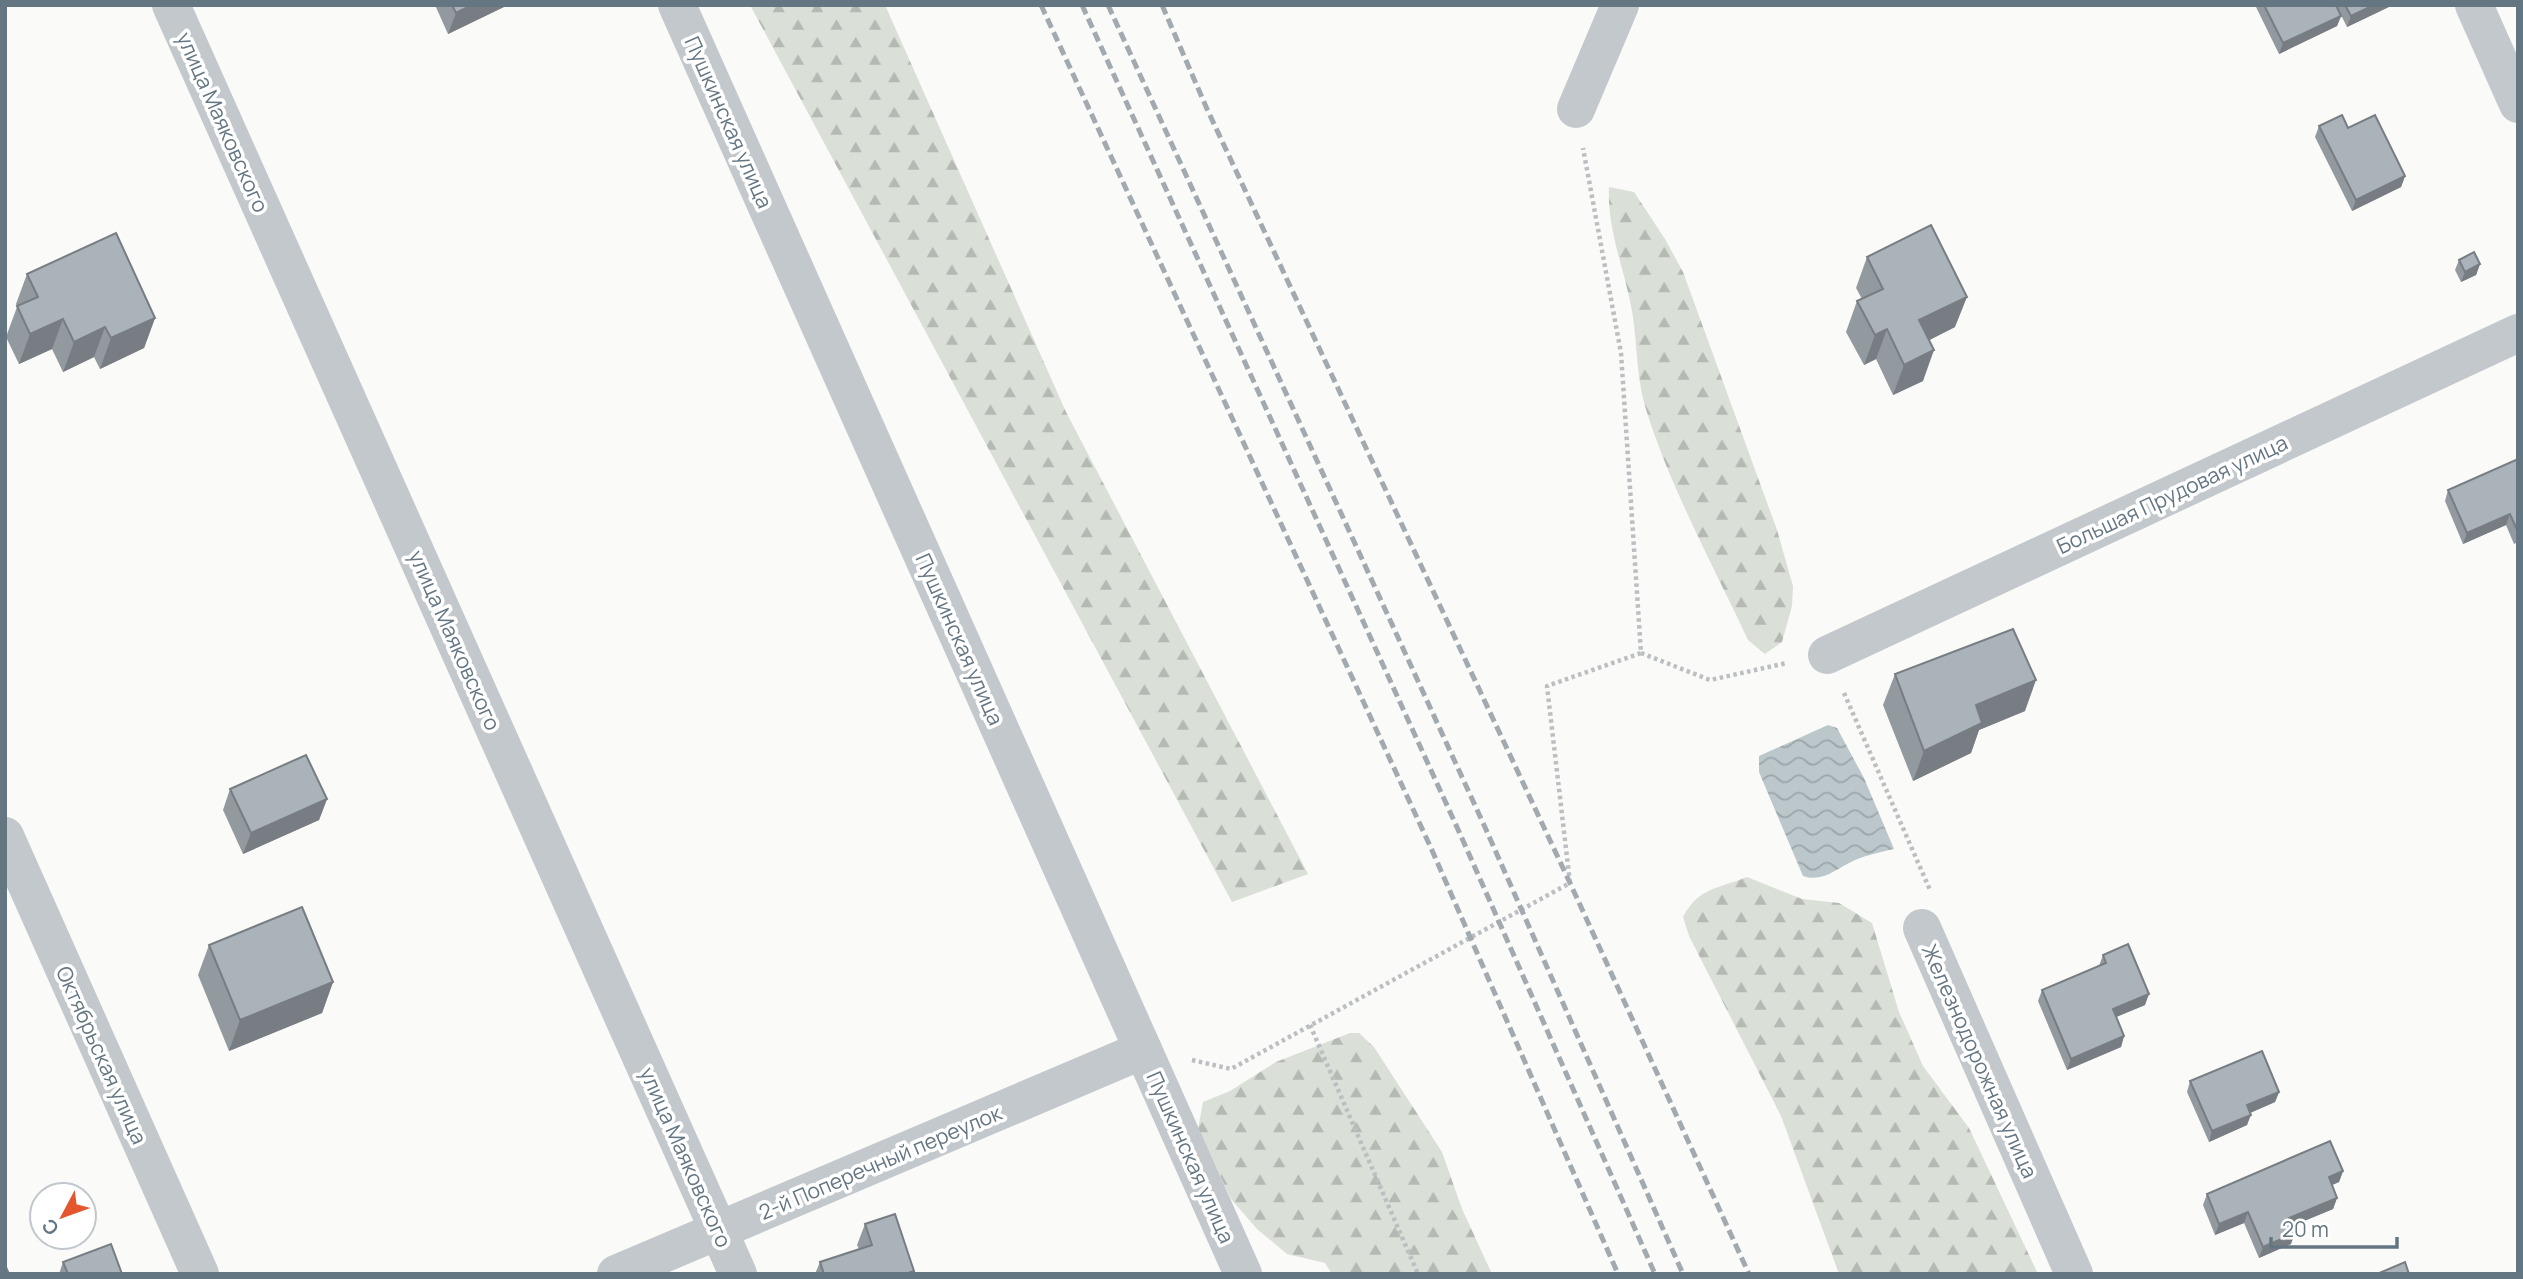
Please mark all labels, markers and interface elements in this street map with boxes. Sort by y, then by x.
street label: улица Маяковского [171,27,275,217]
street label: Пушкинская улица [679,32,779,212]
street label: Большая Прудовая улица [2052,428,2292,560]
street label: улица Маяковского [403,545,507,735]
street label: Пушкинская улица [910,549,1010,729]
street label: Железнодорожная улица [1916,940,2044,1182]
street label: Октябрьская улица [50,962,154,1148]
street label: улица Маяковского [634,1062,738,1252]
street label: Пушкинская улица [1141,1067,1241,1247]
street label: 2-й Поперечный переулок [754,1098,1006,1226]
north arrow [28,1181,98,1251]
scale bar [2271,1206,2397,1250]
text: С [36,1213,65,1241]
text: 20 m [2282,1215,2329,1243]

